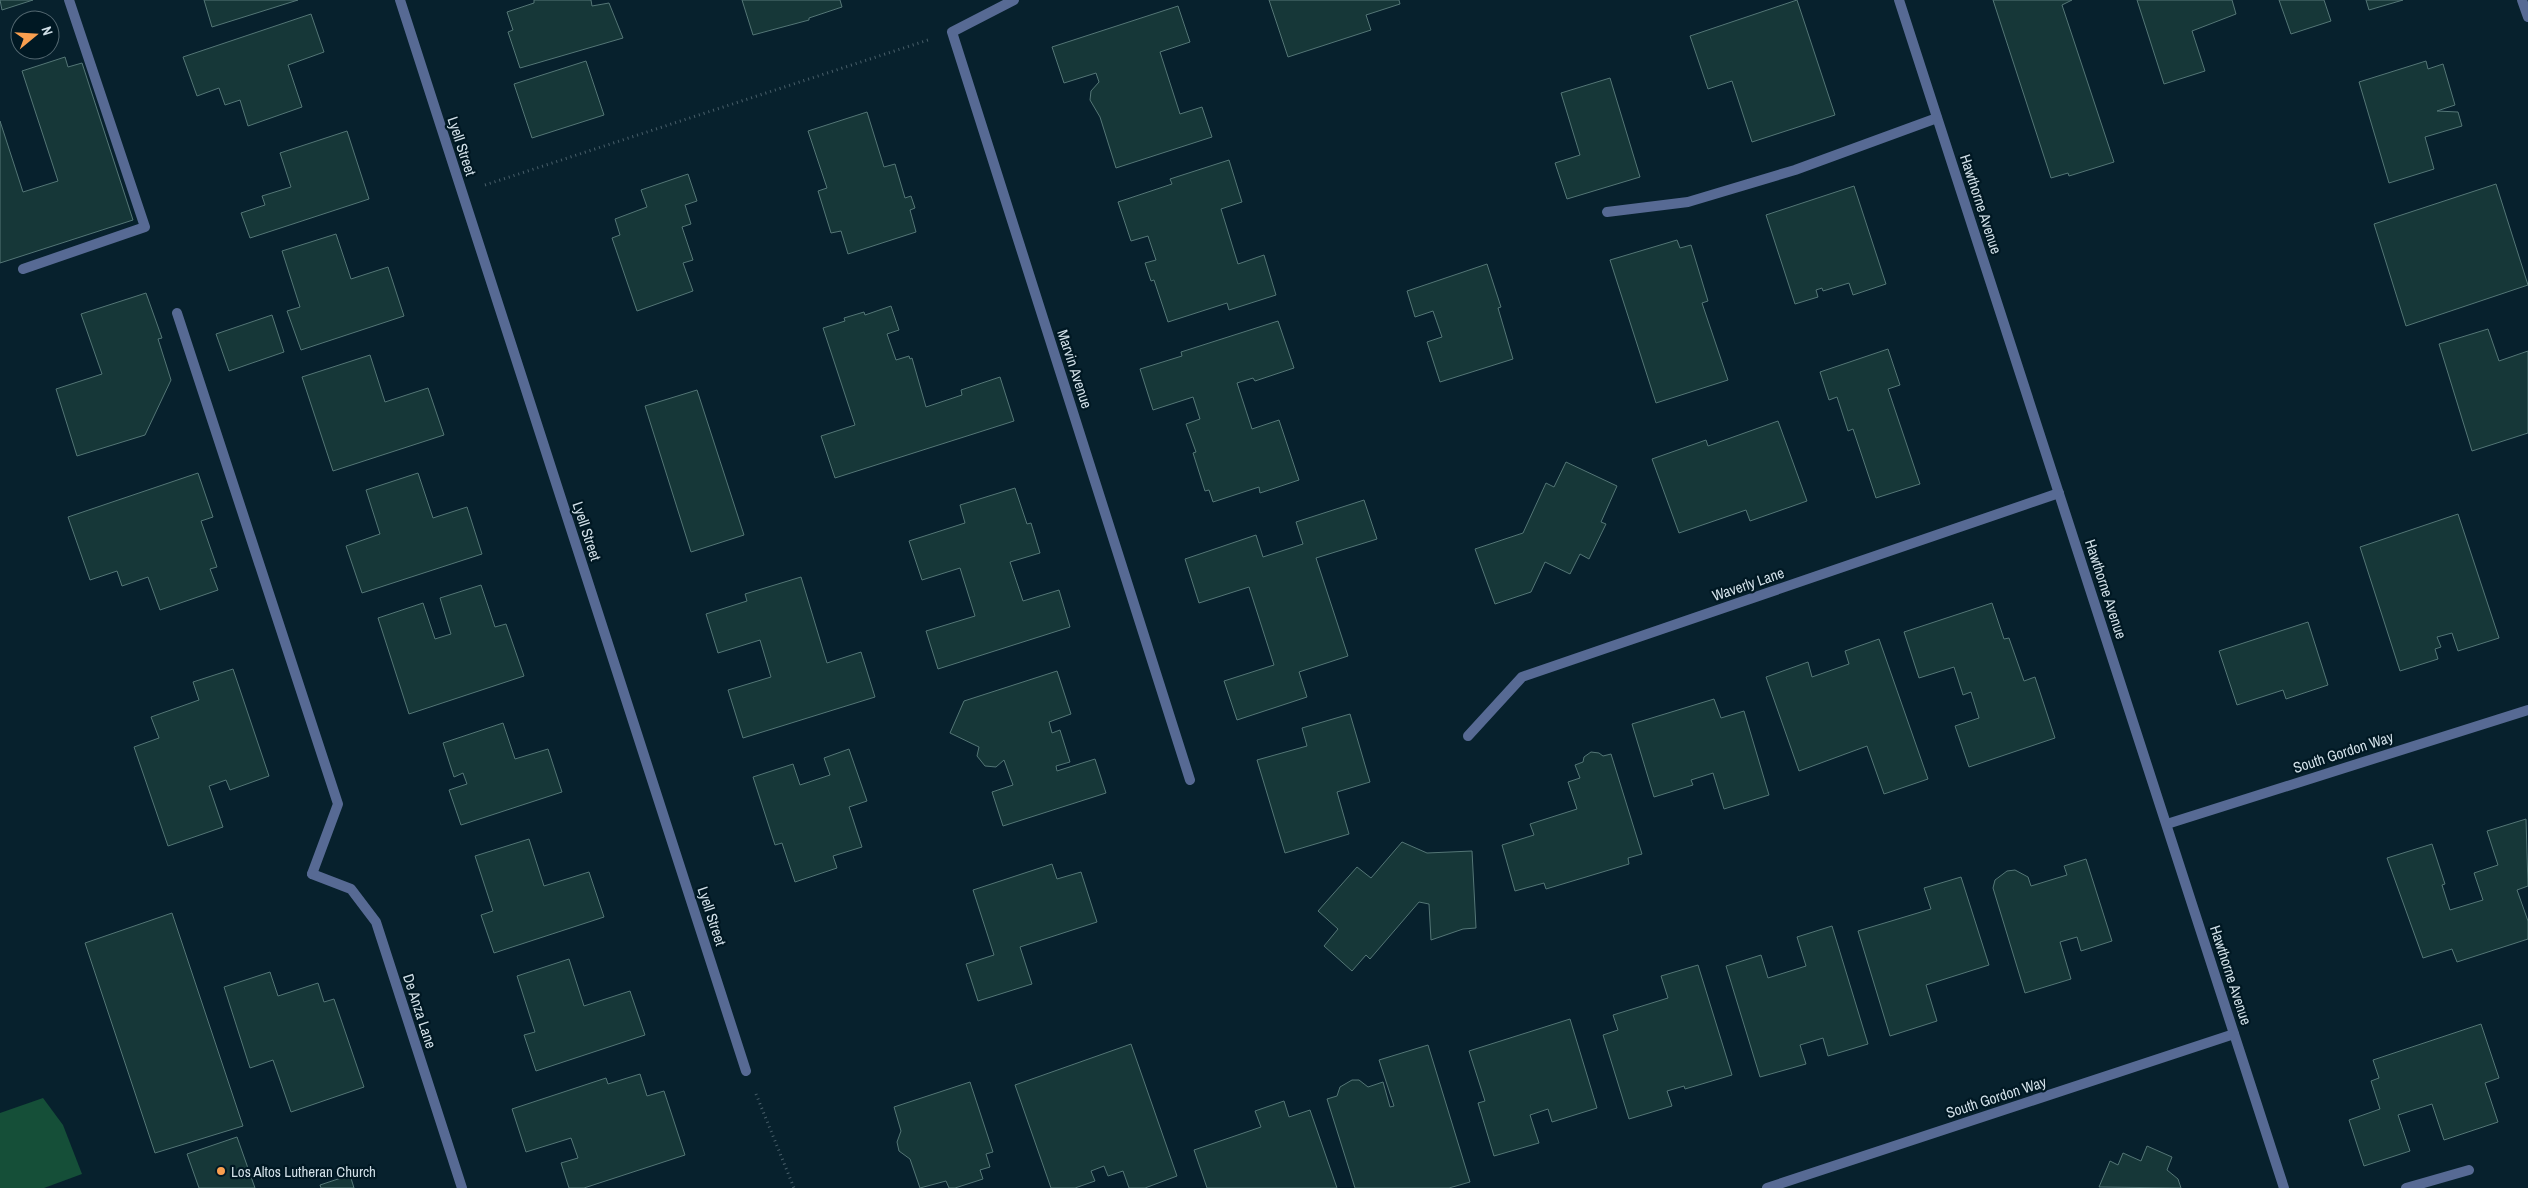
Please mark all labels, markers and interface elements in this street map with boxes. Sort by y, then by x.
north arrow [10,10,60,60]
text: N [38,24,57,38]
street label: Lyell Street [443,114,482,179]
street label: Hawthorne Avenue [1955,151,2007,257]
street label: Marvin Avenue [1052,327,1098,411]
street label: Lyell Street [568,499,607,564]
street label: Hawthorne Avenue [2080,536,2132,642]
street label: Waverly Lane [1709,562,1787,606]
street label: South Gordon Way [2290,726,2397,778]
street label: Lyell Street [693,884,732,949]
street label: Hawthorne Avenue [2205,922,2257,1028]
street label: De Anza Lane [398,971,442,1051]
street label: South Gordon Way [1943,1071,2050,1123]
place label: Los Altos Lutheran Church [231,1161,376,1182]
marker: Los Altos Lutheran Church [215,1165,227,1177]

